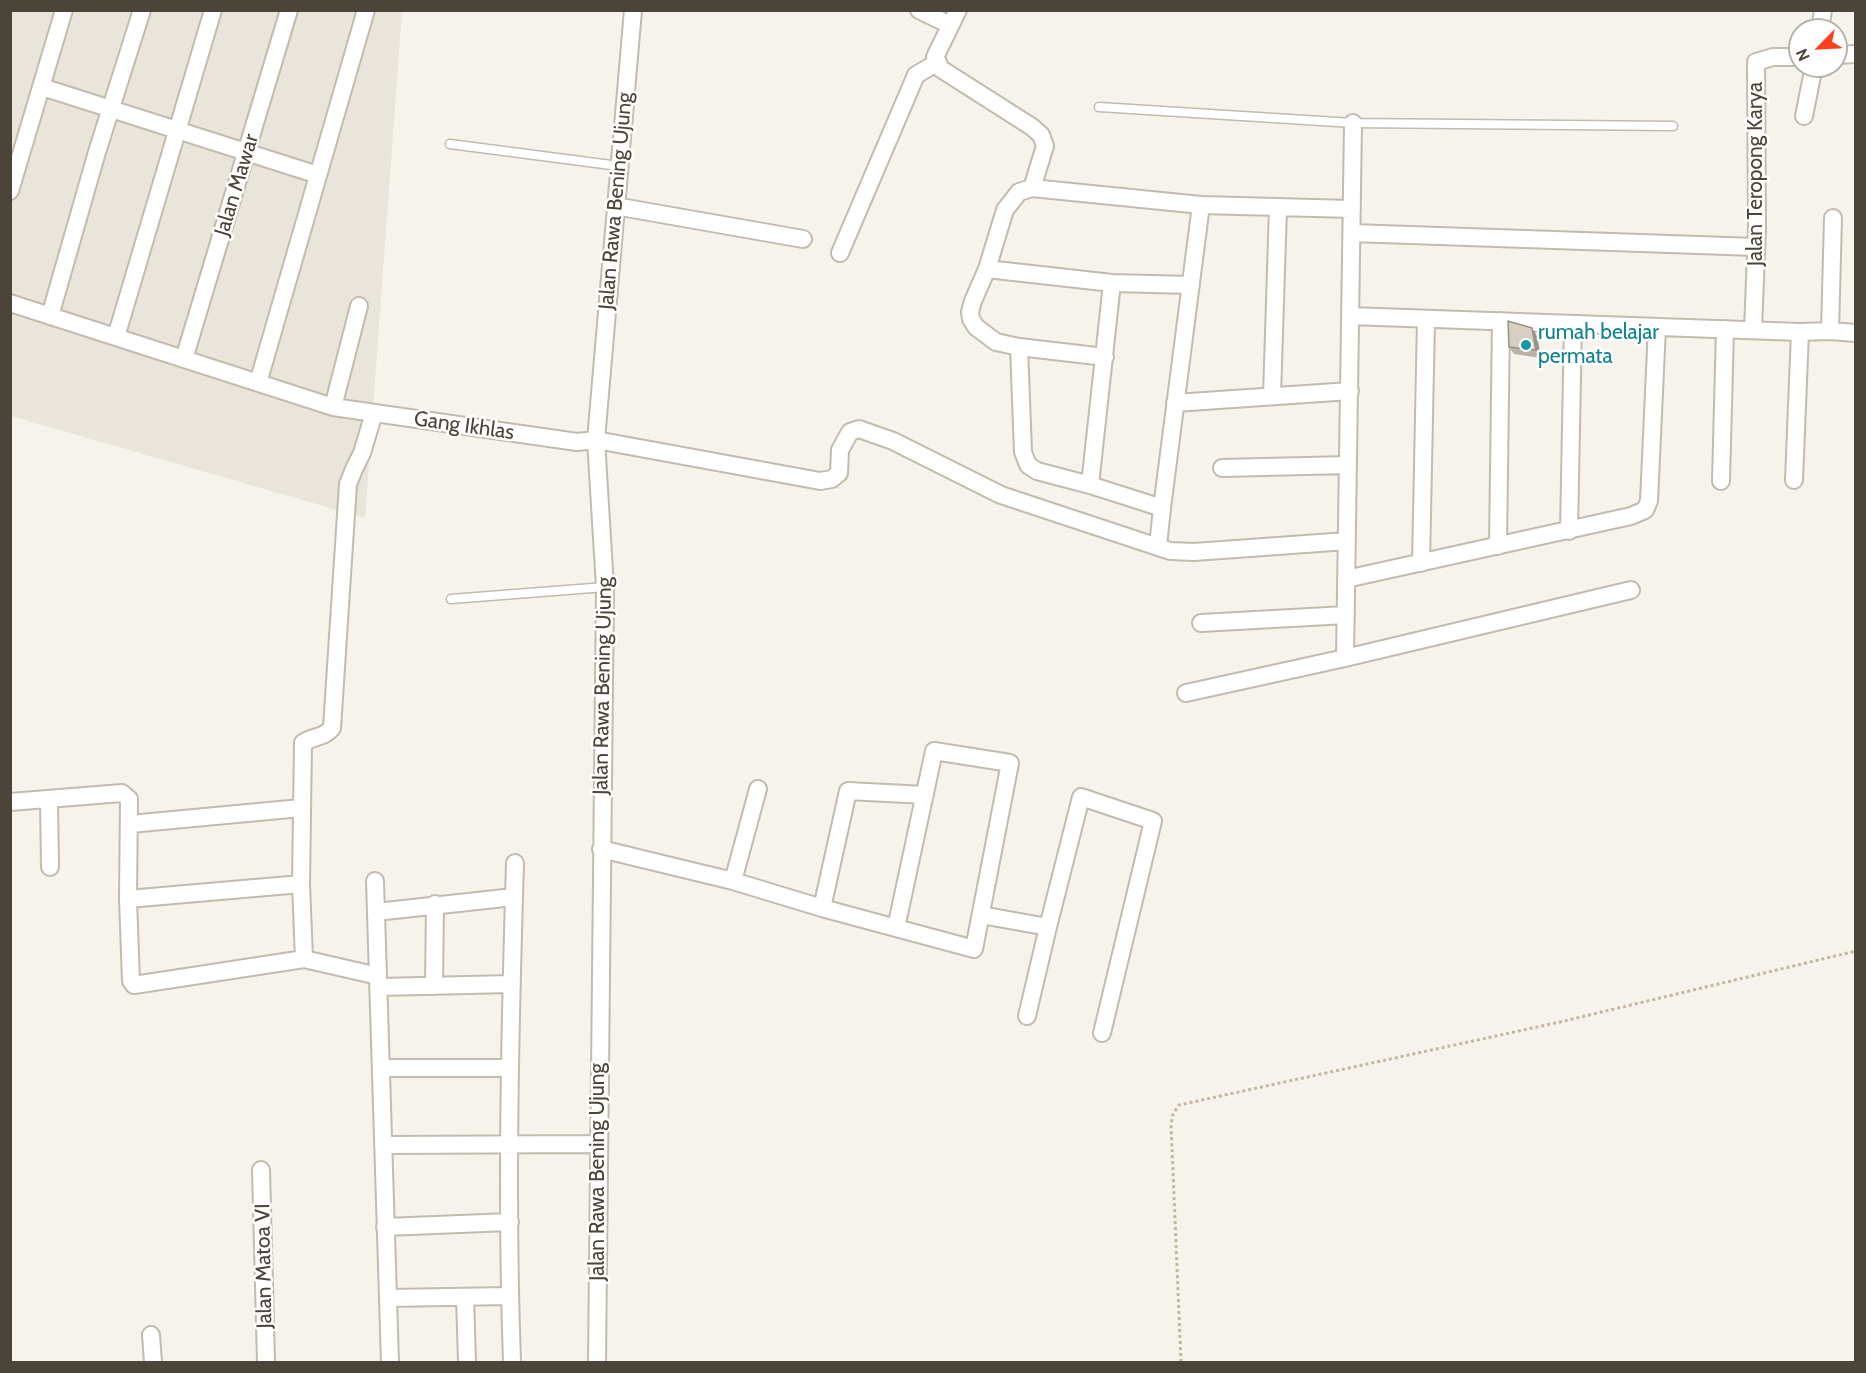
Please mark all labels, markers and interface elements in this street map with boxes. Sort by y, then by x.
north arrow [1788,18,1848,78]
text: N [1792,46,1814,64]
street label: Jalan Teropong Karya [1743,82,1769,266]
street label: Jalan Rawa Bening Ujung [594,91,638,311]
street label: Jalan Mawar [210,131,264,239]
place label: rumah belajar permata [1538,320,1659,370]
marker: rumah belajar permata [1519,338,1533,352]
street label: Gang Ikhlas [412,407,516,445]
street label: Jalan Rawa Bening Ujung [588,577,618,795]
street label: Jalan Rawa Bening Ujung [585,1063,611,1281]
street label: Jalan Matoa VI [250,1203,278,1329]

